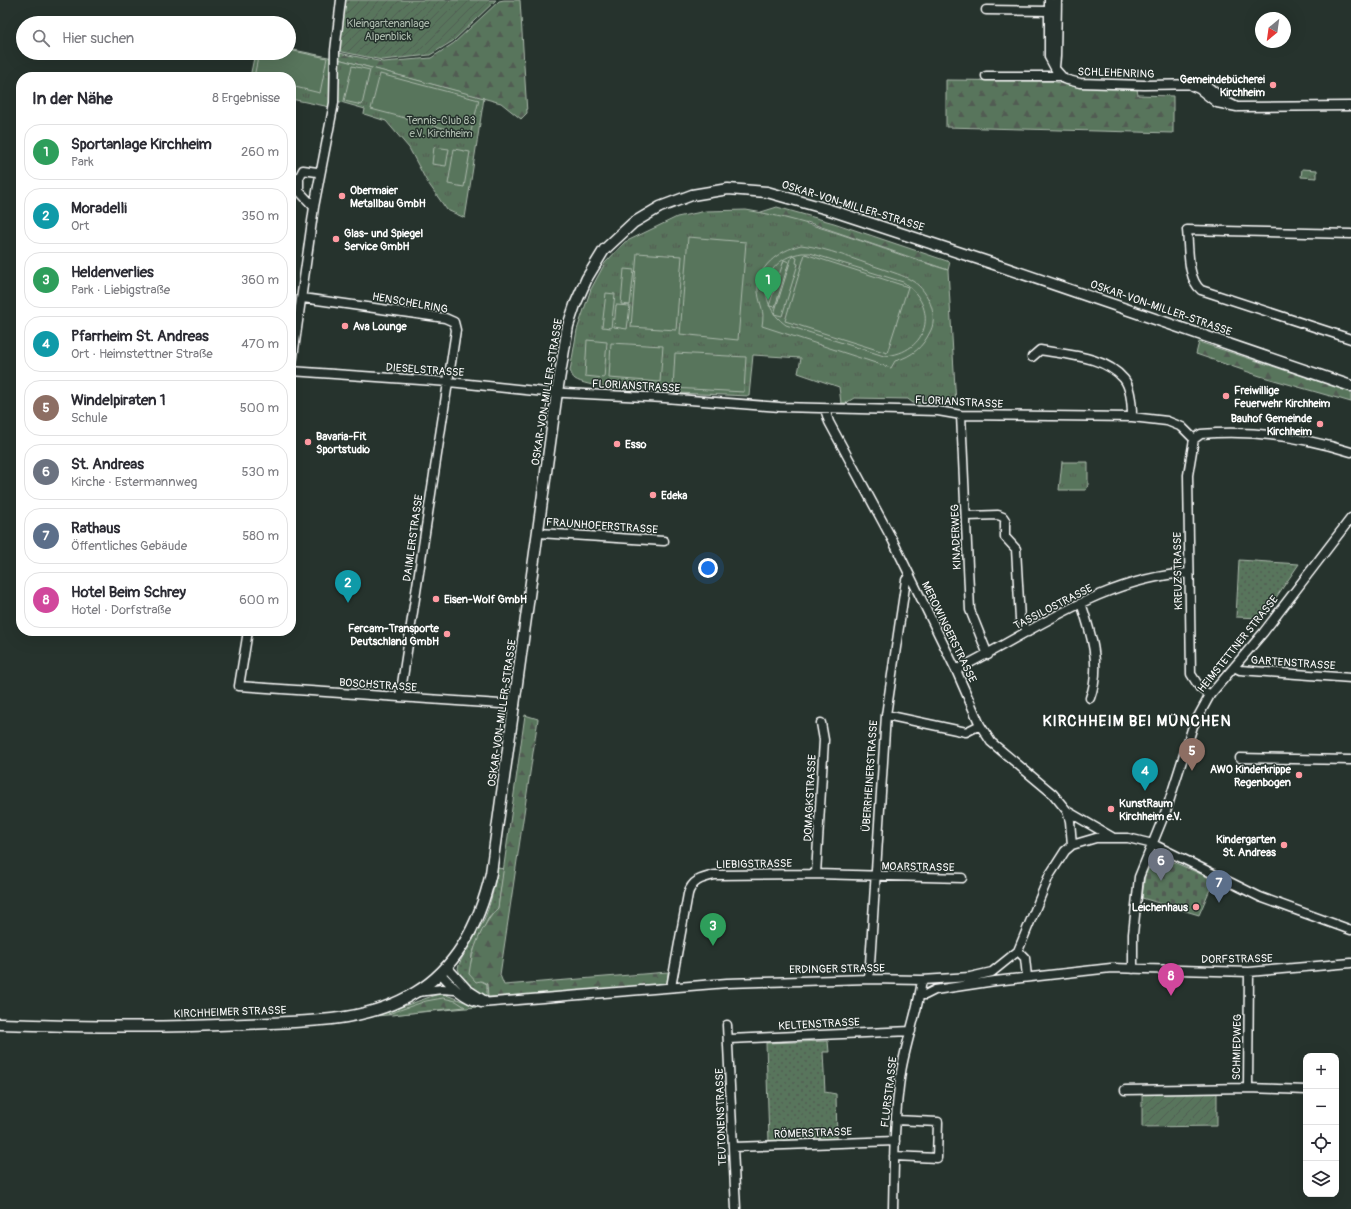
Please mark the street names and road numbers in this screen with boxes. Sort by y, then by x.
street label: SCHLEHENRING [1077,65,1155,81]
street label: OSKAR-VON-MILLER-STRASSE [780,178,926,234]
street label: OSKAR-VON-MILLER-STRASSE [1089,278,1234,338]
street label: HENSCHELRING [371,290,449,316]
street label: OSKAR-VON-MILLER-STRASSE [529,317,565,466]
street label: DIESELSTRASSE [385,361,465,379]
street label: FLORIANSTRASSE [592,377,681,395]
street label: FLORIANSTRASSE [915,393,1004,411]
street label: DAIMLERSTRASSE [400,493,426,582]
street label: KINADERWEG [948,504,964,570]
street label: FRAUNHOFERSTRASSE [546,516,659,536]
street label: KREUZSTRASSE [1171,532,1185,610]
street label: MEROWINGERSTRASSE [919,579,979,685]
street label: TASSILOSTRASSE [1011,581,1095,632]
street label: HEIMSTETTNER STRASSE [1195,593,1281,695]
street label: OSKAR-VON-MILLER-STRASSE [485,638,519,788]
street label: GARTENSTRASSE [1250,654,1336,672]
street label: BOSCHSTRASSE [339,676,418,694]
street label: ÜBERRHEINERSTRASSE [860,719,880,832]
street label: DOMAGKSTRASSE [801,754,819,842]
street label: LIEBIGSTRASSE [716,857,792,871]
street label: MOARSTRASSE [881,860,955,874]
street label: DORFSTRASSE [1201,952,1273,966]
street label: ERDINGER STRASSE [789,962,885,976]
street label: KIRCHHEIMER STRASSE [174,1004,287,1020]
street label: SCHMIEDWEG [1230,1014,1244,1080]
street label: KELTENSTRASSE [778,1015,860,1033]
street label: FLURSTRASSE [878,1056,900,1128]
street label: TEUTONENSTRASSE [713,1068,729,1166]
street label: RÖMERSTRASSE [774,1125,853,1141]

